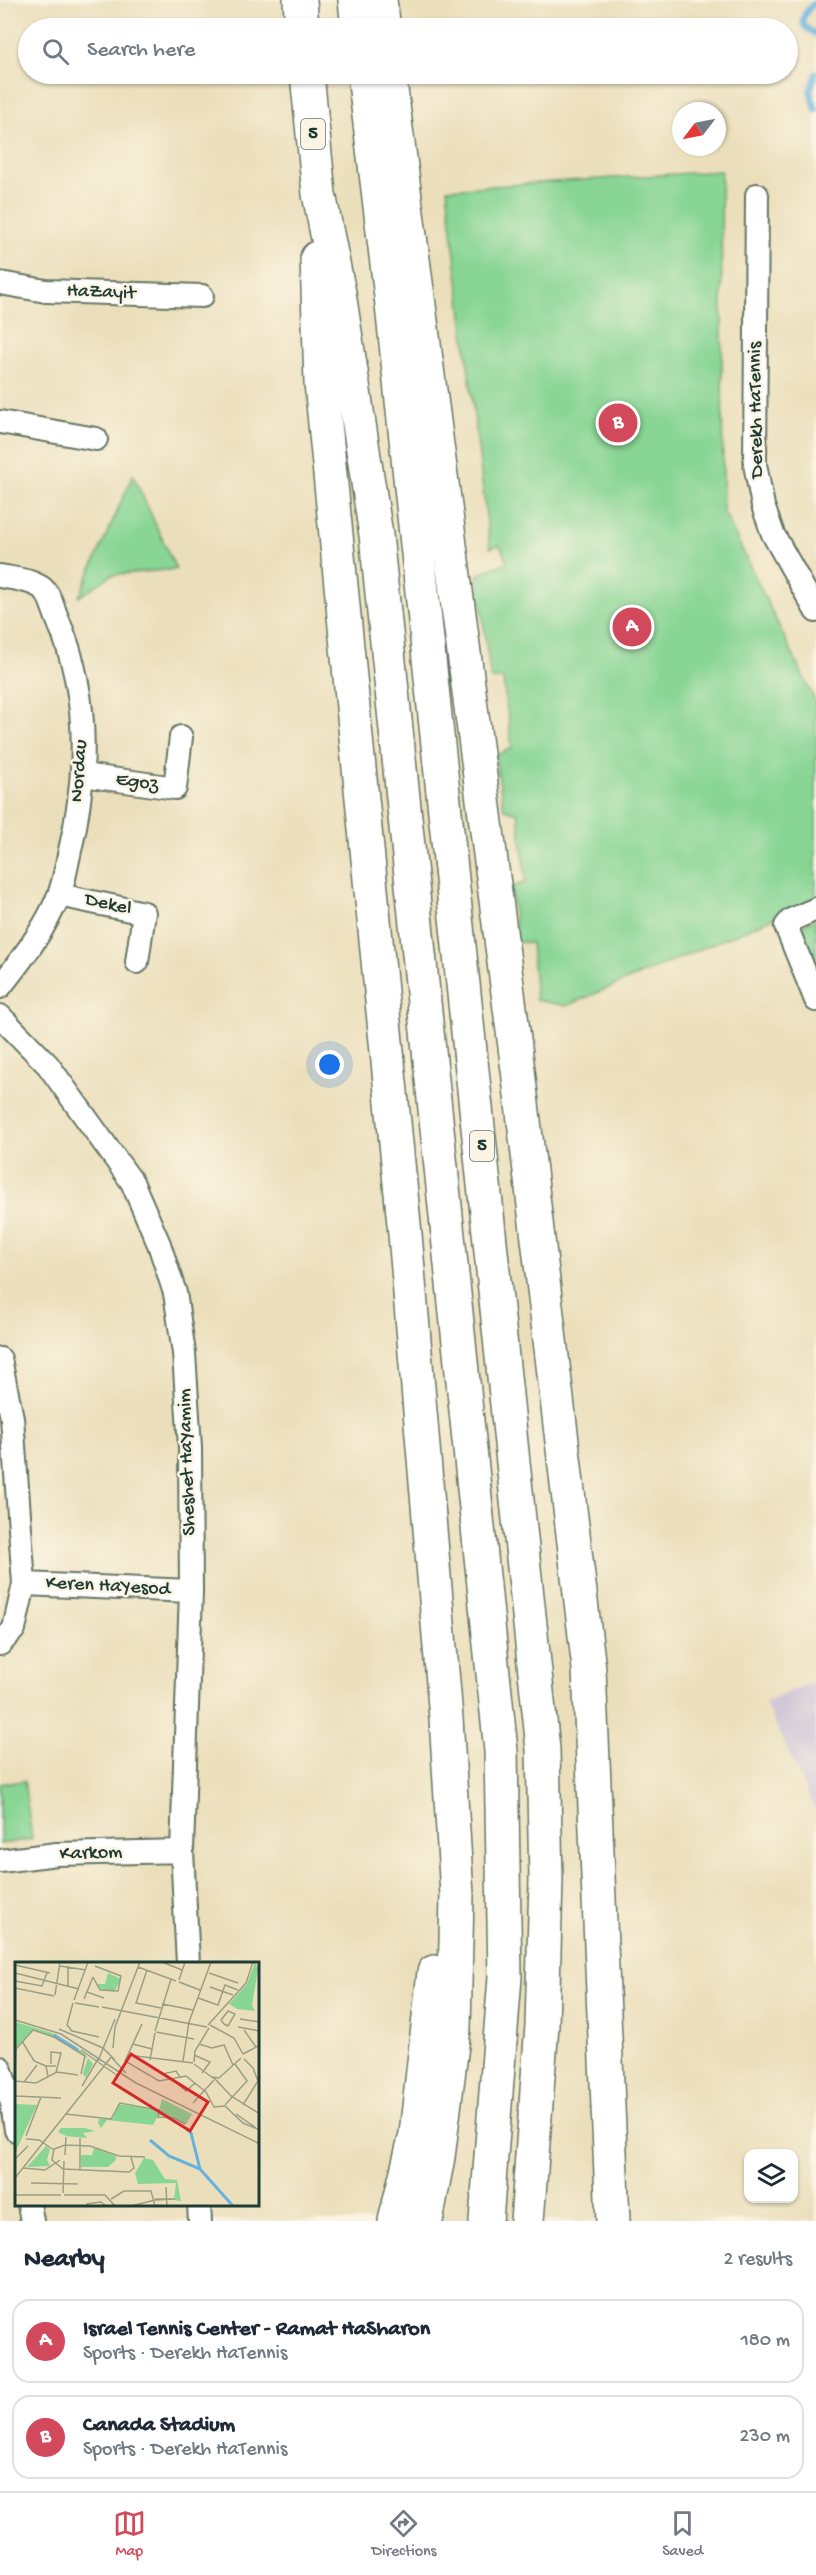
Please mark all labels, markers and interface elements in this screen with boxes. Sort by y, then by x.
search box [18,18,798,84]
icon: search [39,35,72,68]
text: Search here [87,38,195,64]
north arrow [672,102,726,156]
road number: 5 [301,119,325,149]
street label: HaZayit [66,280,138,306]
street label: Derekh HaTennis [744,341,770,480]
pin: B [598,400,638,446]
pin: A [612,604,652,650]
street label: Nordau [66,738,94,803]
street label: Egoz [114,769,161,798]
street label: Dekel [81,888,133,921]
your location [315,1050,344,1079]
road number: 5 [470,1131,494,1161]
street label: Sheshet HaYamim [174,1388,202,1536]
street label: Keren HaYesod [45,1572,173,1602]
street label: Karkom [59,1841,123,1867]
inset map [15,1962,260,2206]
map controls [744,2149,798,2203]
button: layers [744,2149,798,2203]
text: Nearby [24,2245,105,2276]
text: 2 results [723,2249,792,2272]
text: Israel Tennis Center - Ramat HaSharon [83,2317,430,2343]
text: A [40,2330,51,2353]
text: 180 m [741,2330,790,2353]
text: Sports · Derekh HaTennis [83,2343,287,2366]
text: Canada Stadium [83,2413,235,2439]
text: B [40,2426,51,2449]
text: 230 m [740,2426,790,2449]
text: Sports · Derekh HaTennis [83,2439,287,2462]
tab: Map [113,2507,146,2562]
tab: Directions [371,2507,437,2562]
tab: Saved [662,2507,703,2562]

